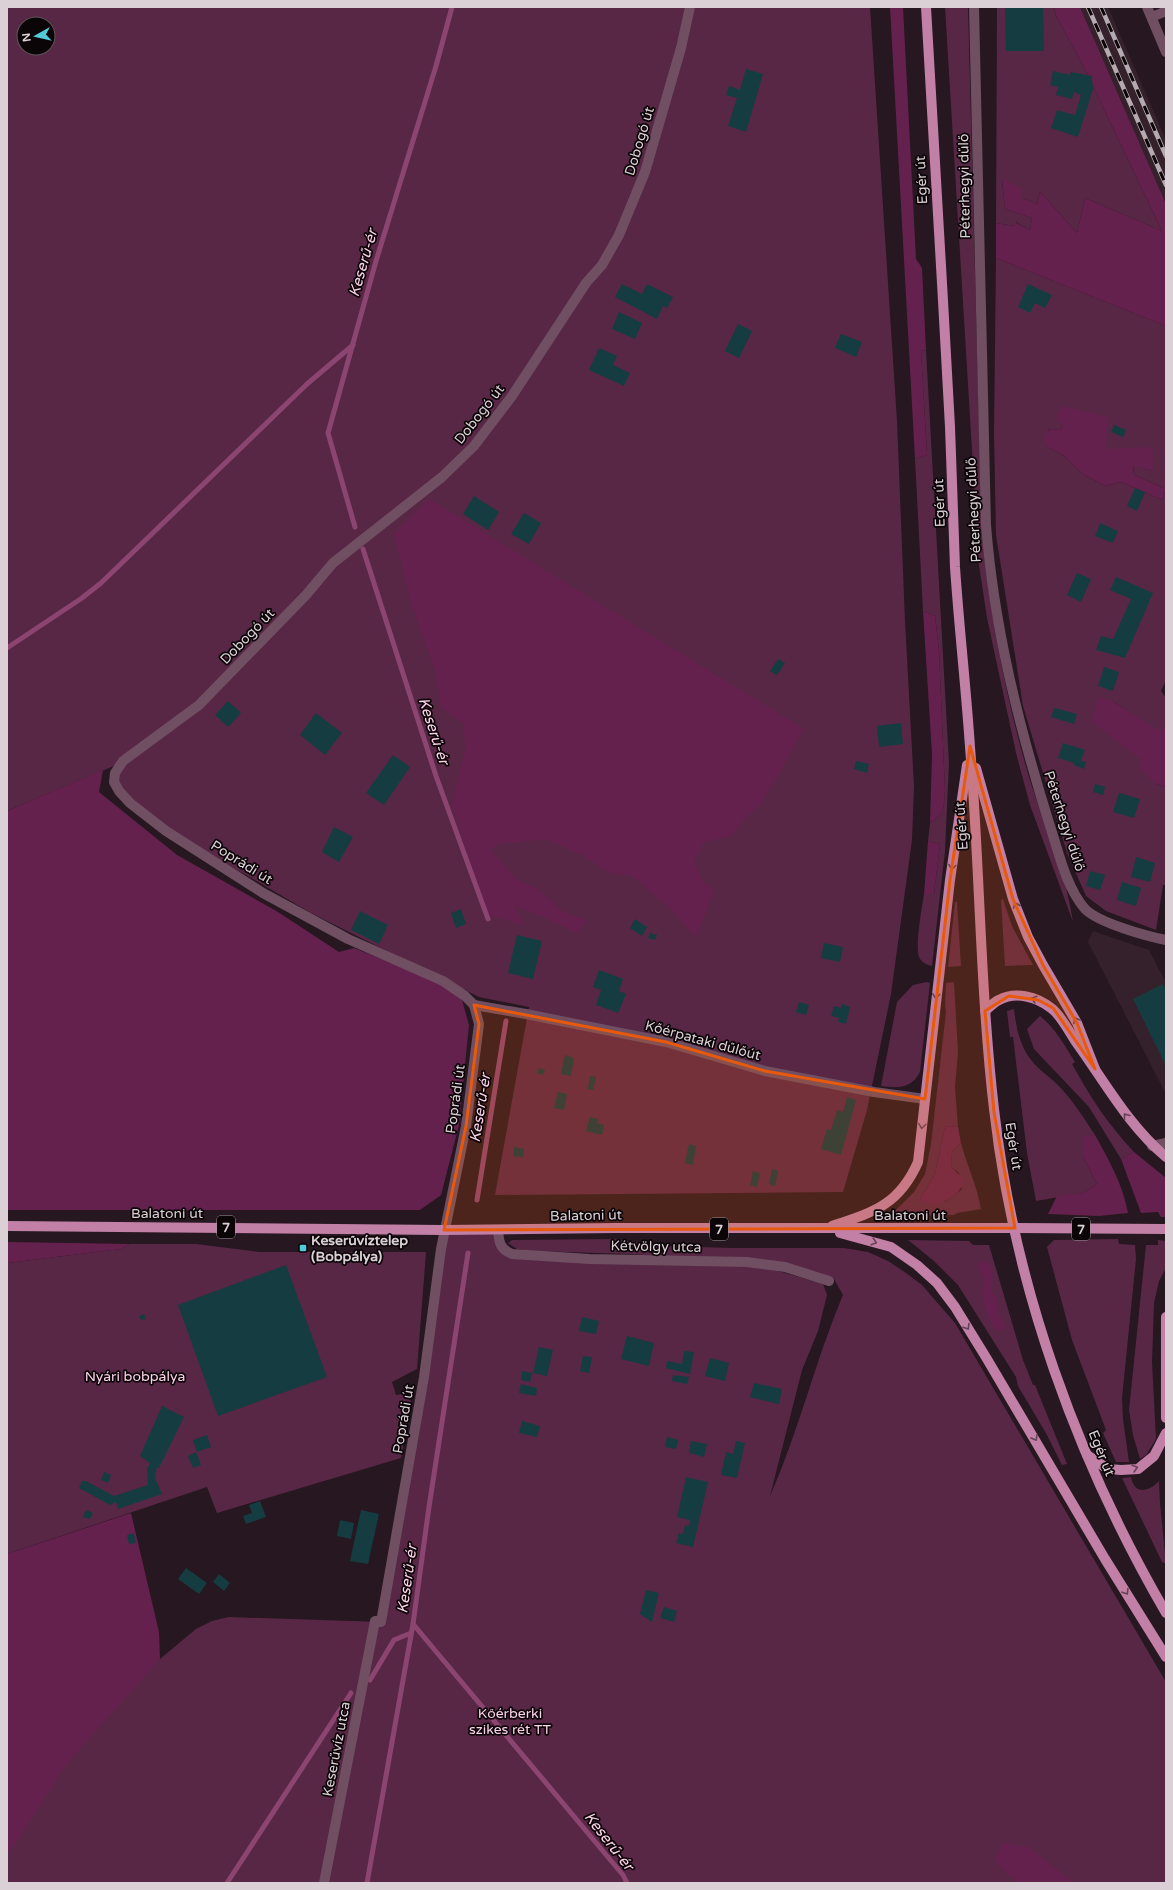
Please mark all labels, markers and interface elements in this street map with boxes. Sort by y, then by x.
north arrow [16,16,56,56]
text: N [20,32,34,43]
street label: Dobogó út [621,104,658,178]
street label: Péterhegyi dűlő [955,133,974,239]
street label: Egér út [912,155,931,205]
water label: Keserű-ér [345,225,382,299]
street label: Dobogó út [451,381,508,448]
street label: Péterhegyi dűlő [962,457,985,563]
street label: Egér út [930,478,949,527]
street label: Dobogó út [217,604,279,668]
water label: Keserű-ér [415,695,454,769]
street label: Péterhegyi dűlő [1040,769,1089,874]
street label: Egér út [951,801,972,851]
street label: Poprádi út [208,837,276,888]
one-way arrow [948,864,957,870]
one-way arrow [1012,901,1020,908]
one-way arrow [932,993,941,999]
one-way arrow [1031,995,1038,1004]
street label: Kőérpataki dűlőút [643,1017,763,1064]
one-way arrow [1073,1017,1080,1024]
street label: Poprádi út [442,1063,469,1135]
water label: Keserű-ér [466,1070,495,1144]
one-way arrow [1124,1114,1131,1121]
street label: Egér út [1001,1121,1026,1172]
one-way arrow [918,1123,927,1129]
street label: Balatoni út [131,1205,204,1222]
street label: Balatoni út [550,1206,623,1225]
street label: Balatoni út [874,1207,947,1224]
road number: 7 [217,1216,235,1238]
road number: 7 [710,1218,728,1240]
road number: 7 [1072,1218,1090,1240]
place label: Keserűvíztelep (Bobpálya) [311,1232,408,1265]
street label: Kétvölgy utca [610,1237,702,1256]
one-way arrow [870,1237,877,1246]
marker: Keserűvíztelep (Bobpálya) [298,1243,308,1253]
one-way arrow [963,1323,970,1330]
park label: Nyári bobpálya [85,1368,185,1385]
street label: Poprádi út [389,1383,418,1455]
street label: Egér út [1085,1428,1119,1479]
one-way arrow [1030,1434,1037,1441]
one-way arrow [1132,1464,1139,1473]
water label: Keserű-ér [393,1541,421,1615]
one-way arrow [1121,1588,1128,1595]
street label: Keserűvíz utca [319,1700,354,1798]
park label: Kőérberki szikes rét TT [469,1705,552,1738]
water label: Keserű-ér [581,1808,639,1876]

